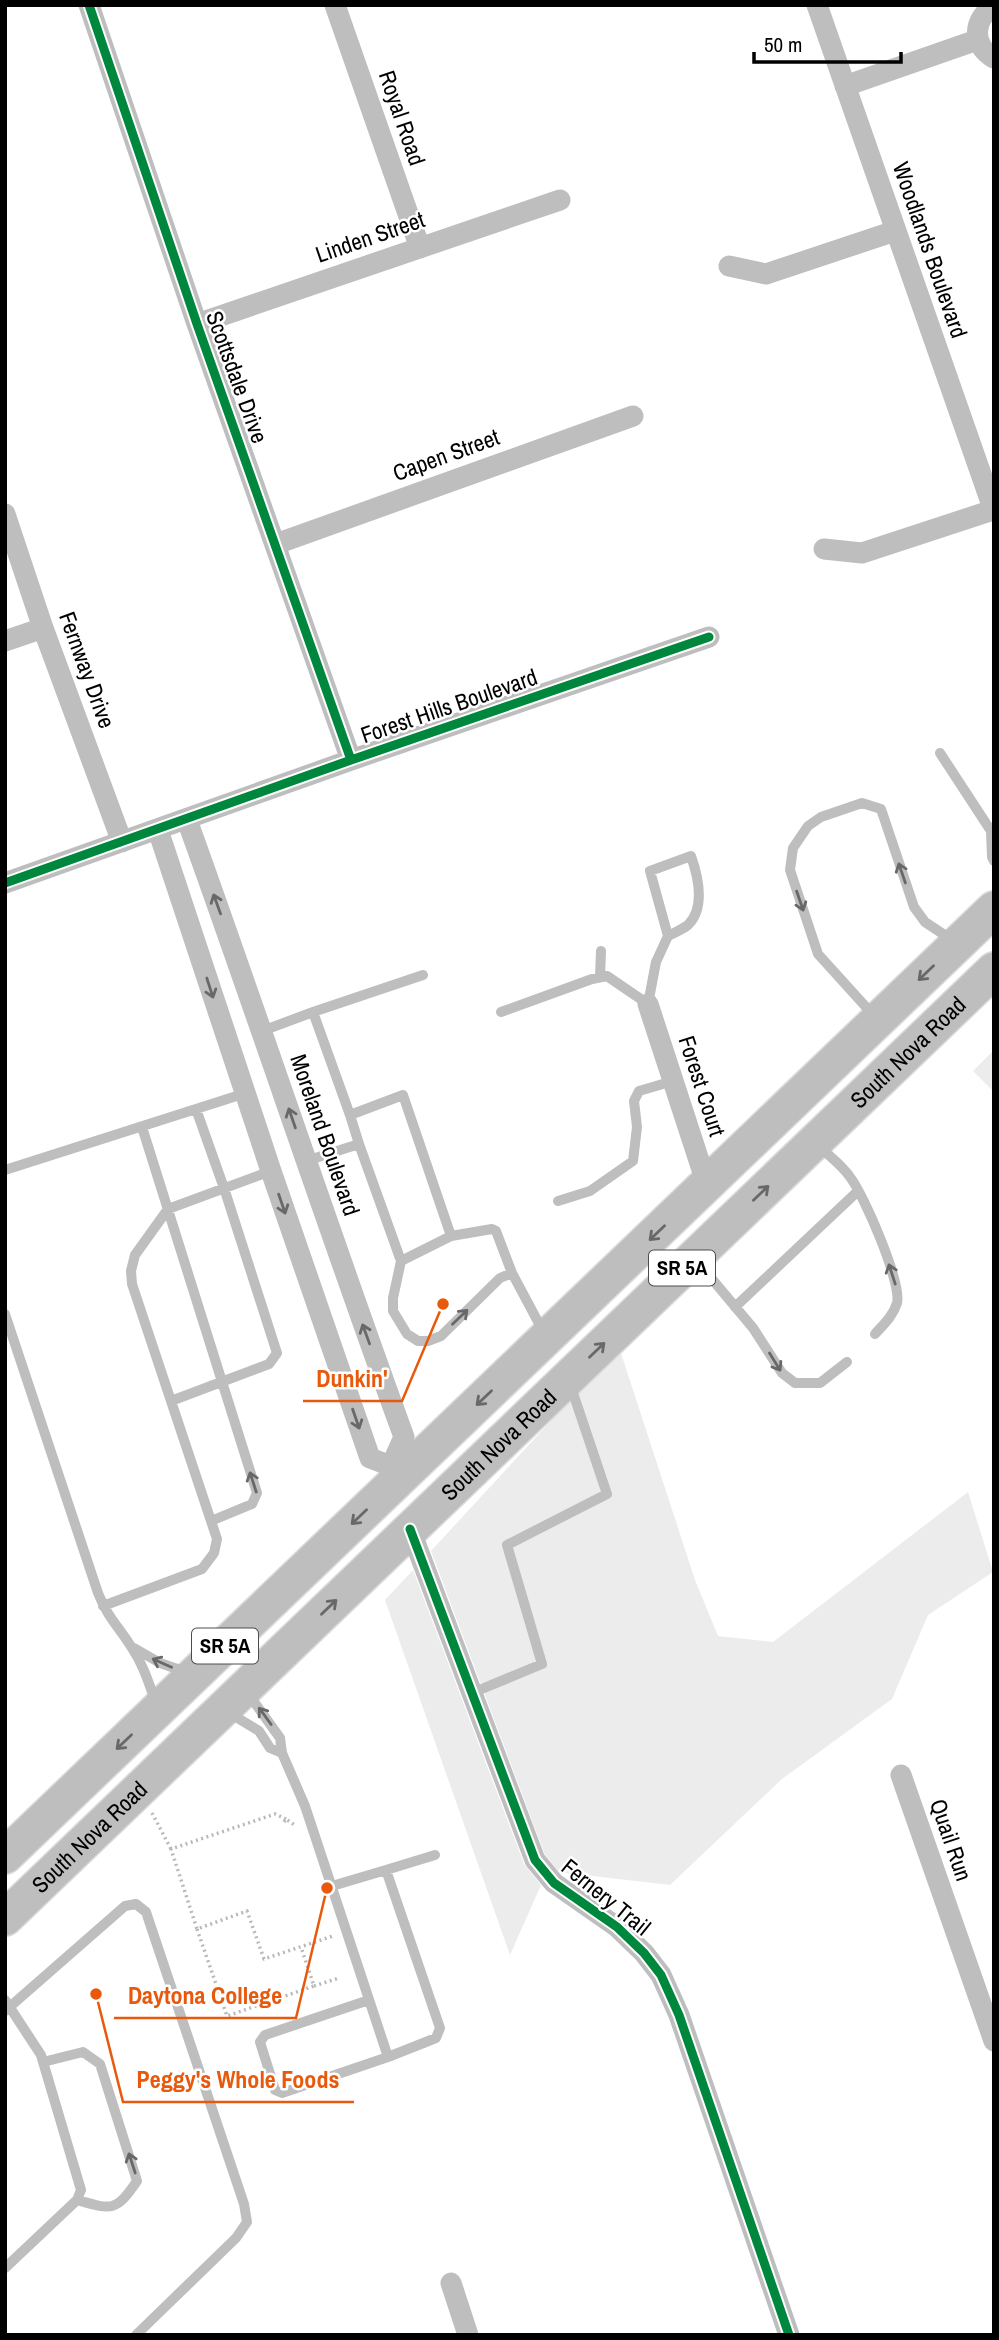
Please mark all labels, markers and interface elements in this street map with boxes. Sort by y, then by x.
scale bar [754,21,901,65]
text: 50 m [764,30,802,59]
street label: Royal Road [372,66,433,169]
street label: Woodlands Boulevard [886,158,975,342]
street label: Linden Street [311,203,428,270]
street label: Scottsdale Drive [199,307,276,447]
street label: Capen Street [388,421,503,488]
street label: Fernway Drive [52,607,123,732]
street label: Forest Hills Boulevard [357,661,541,750]
one-way arrow [895,863,907,885]
one-way arrow [795,889,807,911]
one-way arrow [210,893,222,915]
one-way arrow [918,965,935,982]
one-way arrow [204,977,217,999]
street label: South Nova Road [843,989,972,1115]
street label: Forest Court [672,1032,733,1140]
street label: Moreland Boulevard [283,1050,368,1220]
one-way arrow [285,1108,297,1130]
one-way arrow [753,1184,770,1201]
one-way arrow [277,1192,289,1214]
one-way arrow [648,1224,666,1241]
road number: SR 5A [649,1250,715,1286]
one-way arrow [885,1263,898,1285]
one-way arrow [452,1309,469,1326]
one-way arrow [359,1323,371,1345]
one-way arrow [588,1341,605,1358]
one-way arrow [768,1352,782,1372]
callout: Dunkin' [303,1356,402,1401]
text: Dunkin' [316,1362,388,1394]
street label: South Nova Road [434,1382,563,1507]
one-way arrow [475,1389,492,1406]
one-way arrow [351,1407,363,1429]
one-way arrow [246,1471,259,1493]
one-way arrow [351,1508,368,1525]
one-way arrow [320,1598,337,1615]
road number: SR 5A [192,1628,258,1664]
one-way arrow [152,1656,173,1669]
one-way arrow [258,1707,273,1726]
one-way arrow [116,1733,133,1750]
street label: South Nova Road [25,1774,154,1899]
street label: Quail Run [923,1795,980,1885]
street label: Fernery Trail [555,1851,657,1942]
callout: Daytona College [114,1973,296,2018]
text: Daytona College [128,1979,282,2011]
callout: Peggy's Whole Foods [123,2057,354,2102]
text: Peggy's Whole Foods [137,2063,339,2095]
one-way arrow [124,2152,137,2174]

